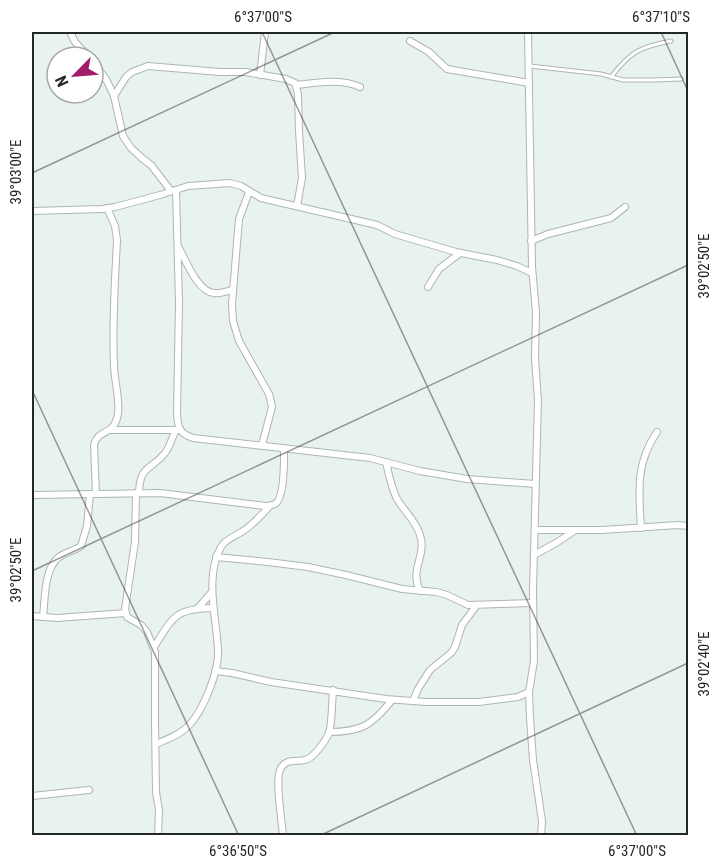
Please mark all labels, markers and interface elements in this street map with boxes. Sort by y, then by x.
text: 6°37'00"S [234,8,292,26]
text: 6°37'10"S [632,8,690,26]
north arrow [45,45,105,105]
text: N [51,73,73,90]
text: 39°03'00"E [7,140,25,204]
text: 39°02'50"E [695,234,713,298]
text: 39°02'50"E [7,538,25,602]
text: 39°02'40"E [695,632,713,696]
text: 6°36'50"S [209,842,267,860]
text: 6°37'00"S [608,842,666,860]

